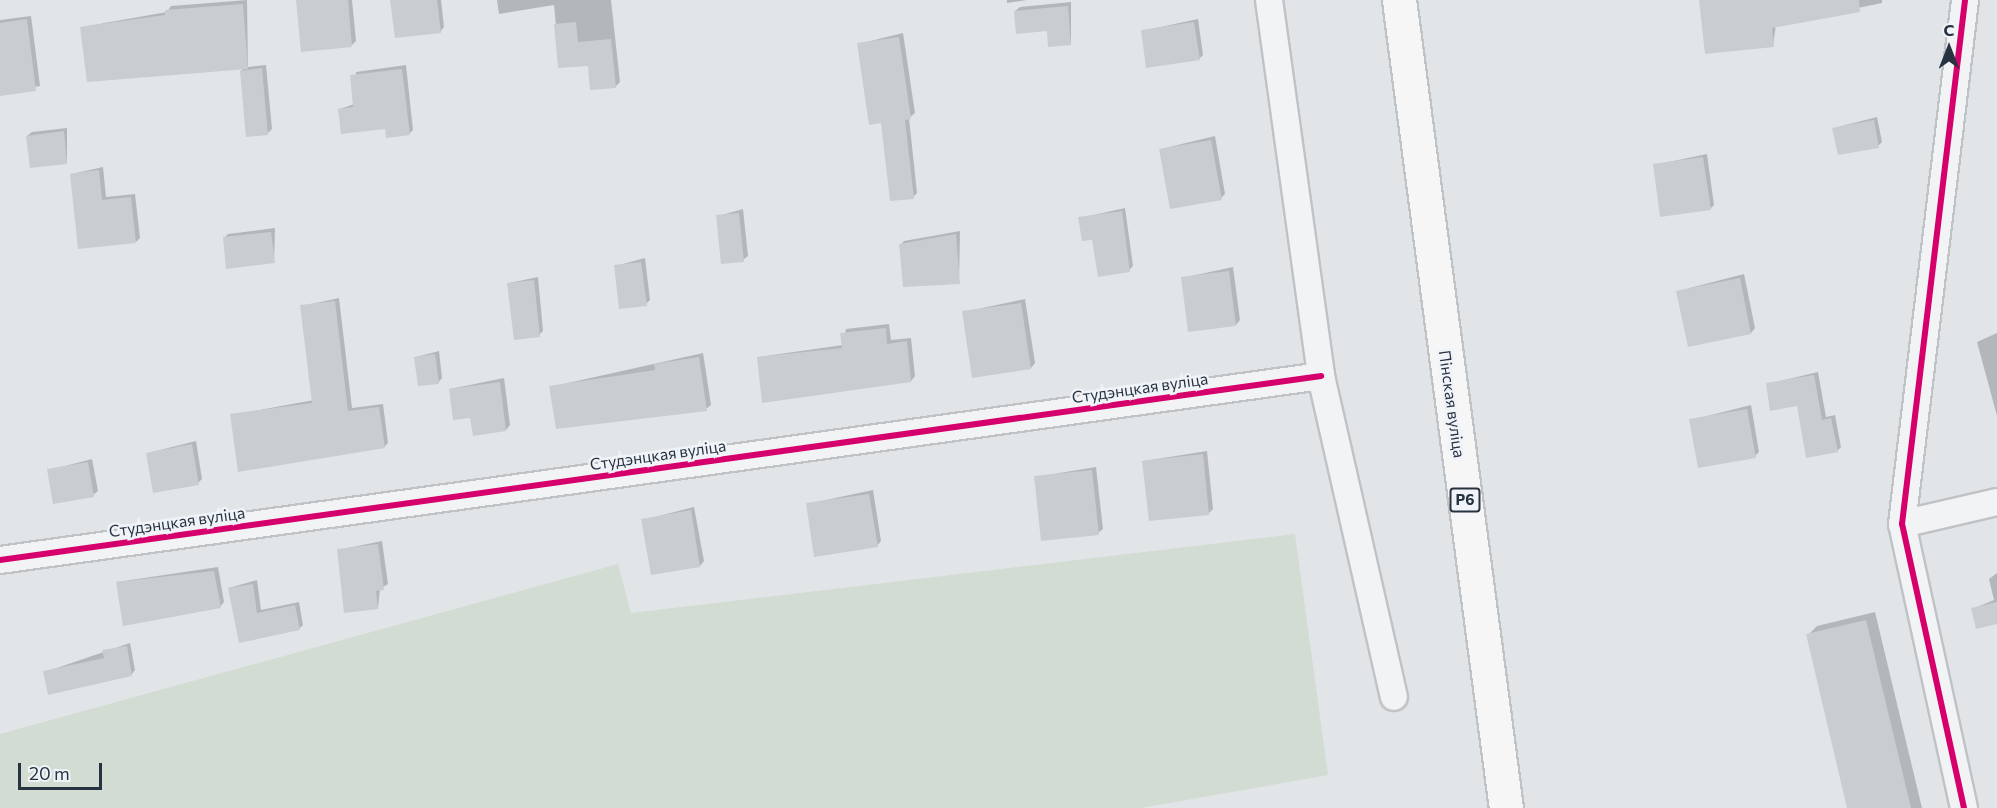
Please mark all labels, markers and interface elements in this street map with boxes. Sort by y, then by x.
north arrow [1919,18,1979,78]
text: С [1944,20,1954,39]
street label: Пінская вуліца [1435,349,1469,459]
street label: Студэнцкая вуліца [1071,369,1209,407]
street label: Студэнцкая вуліца [589,436,727,474]
road number: Р6 [1448,488,1482,512]
street label: Студэнцкая вуліца [108,503,246,541]
scale bar [21,751,105,789]
text: 20 m [29,762,70,784]

